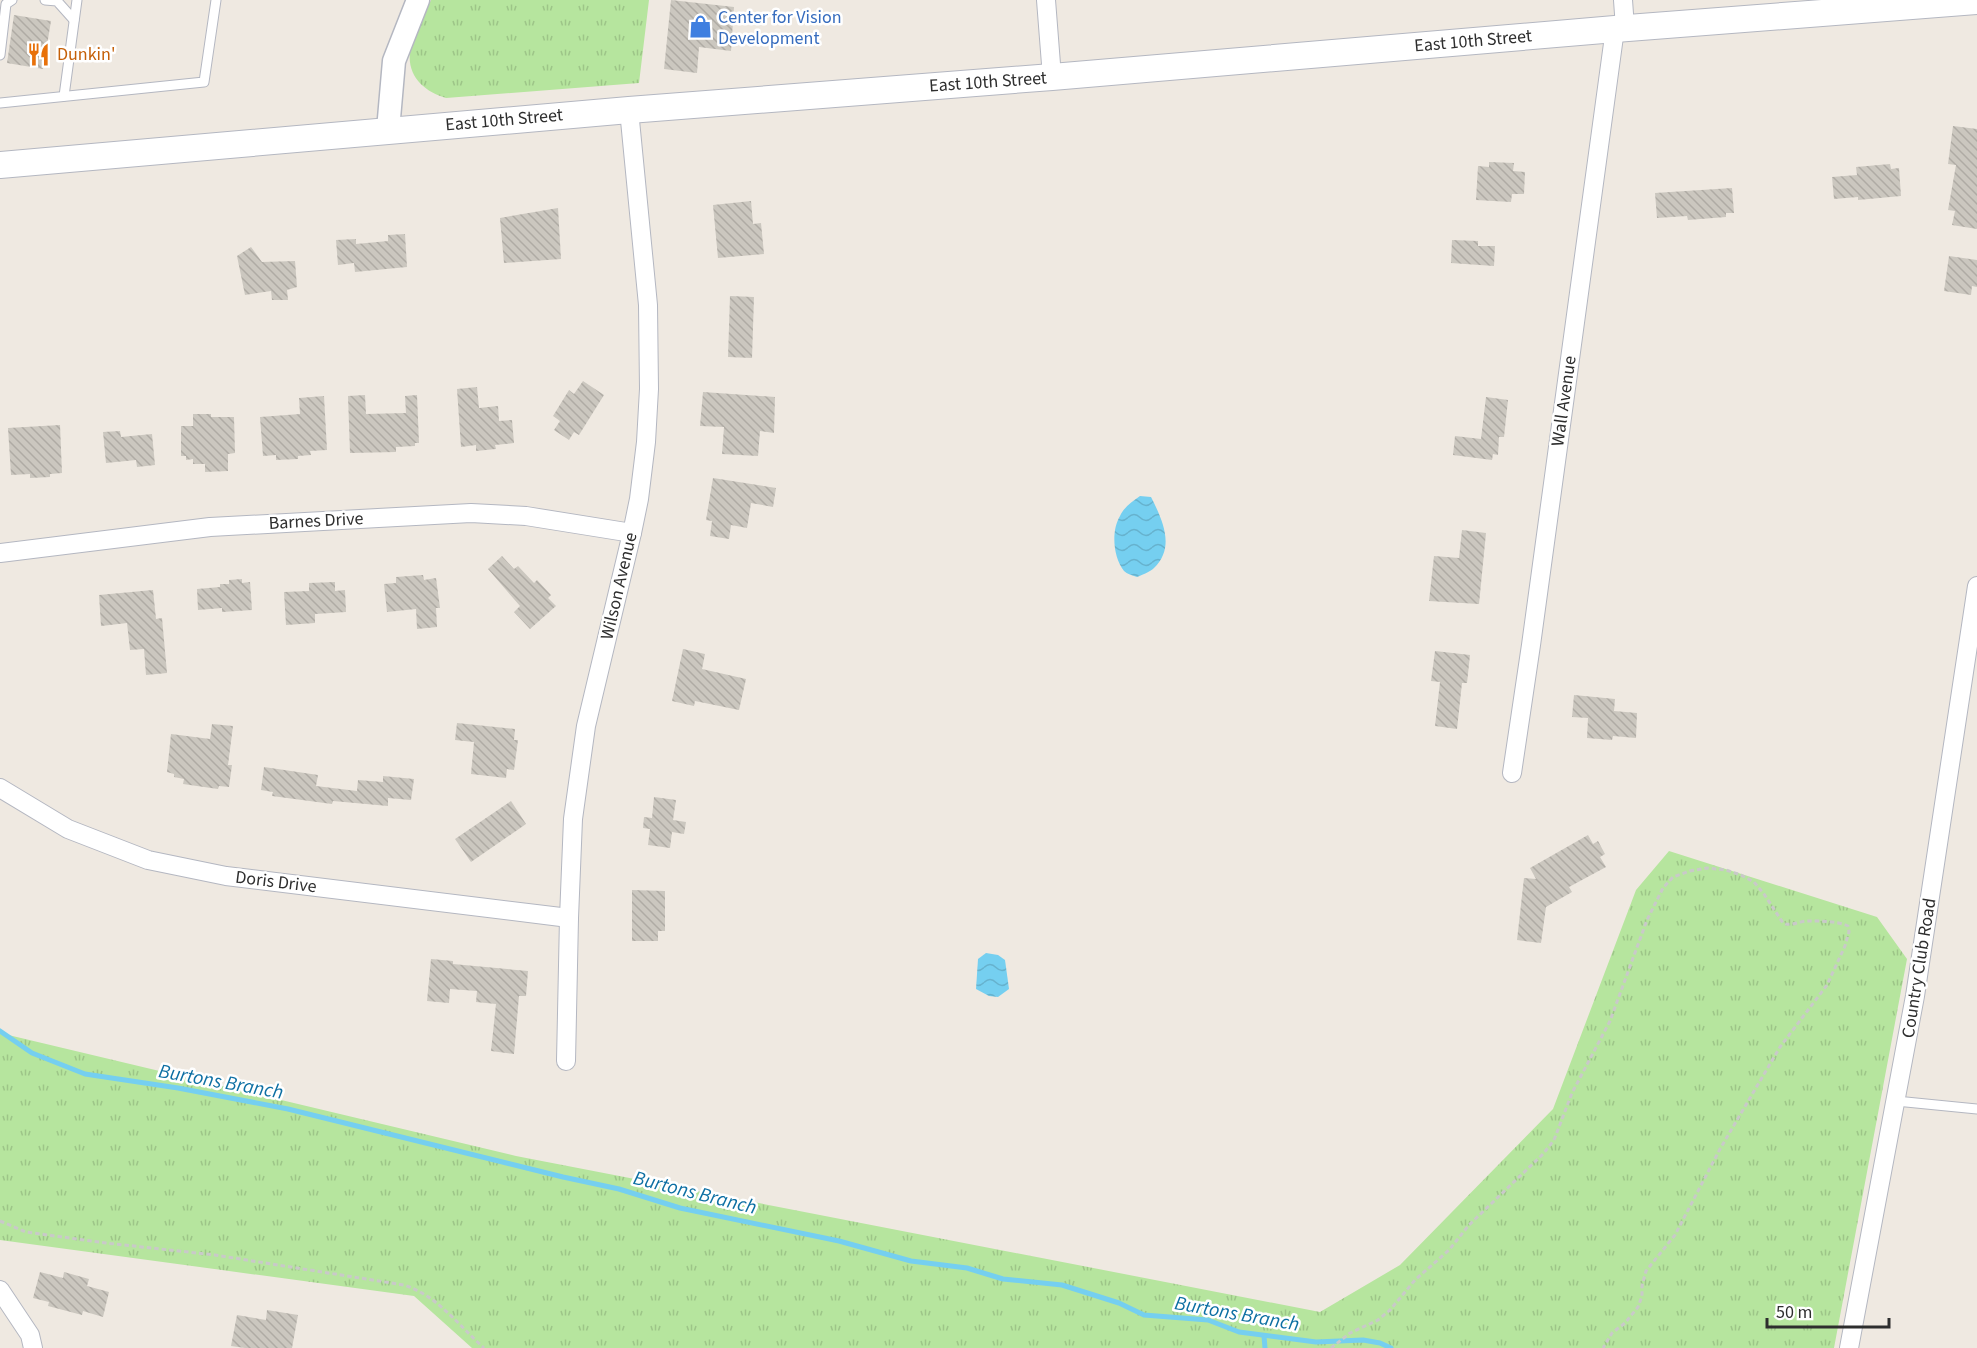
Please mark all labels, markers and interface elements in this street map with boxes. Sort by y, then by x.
place label: Center for Vision Development [718,5,842,51]
shop icon: Center for Vision Development [687,14,713,40]
street label: East 10th Street [1413,23,1533,59]
restaurant icon: Dunkin' [26,41,52,67]
place label: Dunkin' [57,42,115,67]
street label: East 10th Street [928,65,1048,99]
street label: East 10th Street [444,102,564,138]
street label: Wall Avenue [1545,354,1583,448]
street label: Barnes Drive [268,506,364,536]
street label: Wilson Avenue [595,530,643,642]
street label: Doris Drive [234,865,318,899]
street label: Country Club Road [1896,896,1942,1040]
water label: Burtons Branch [156,1057,286,1107]
water label: Burtons Branch [630,1164,760,1222]
water label: Burtons Branch [1172,1289,1302,1339]
scale bar [1767,1291,1888,1329]
text: 50 m [1776,1300,1812,1325]

